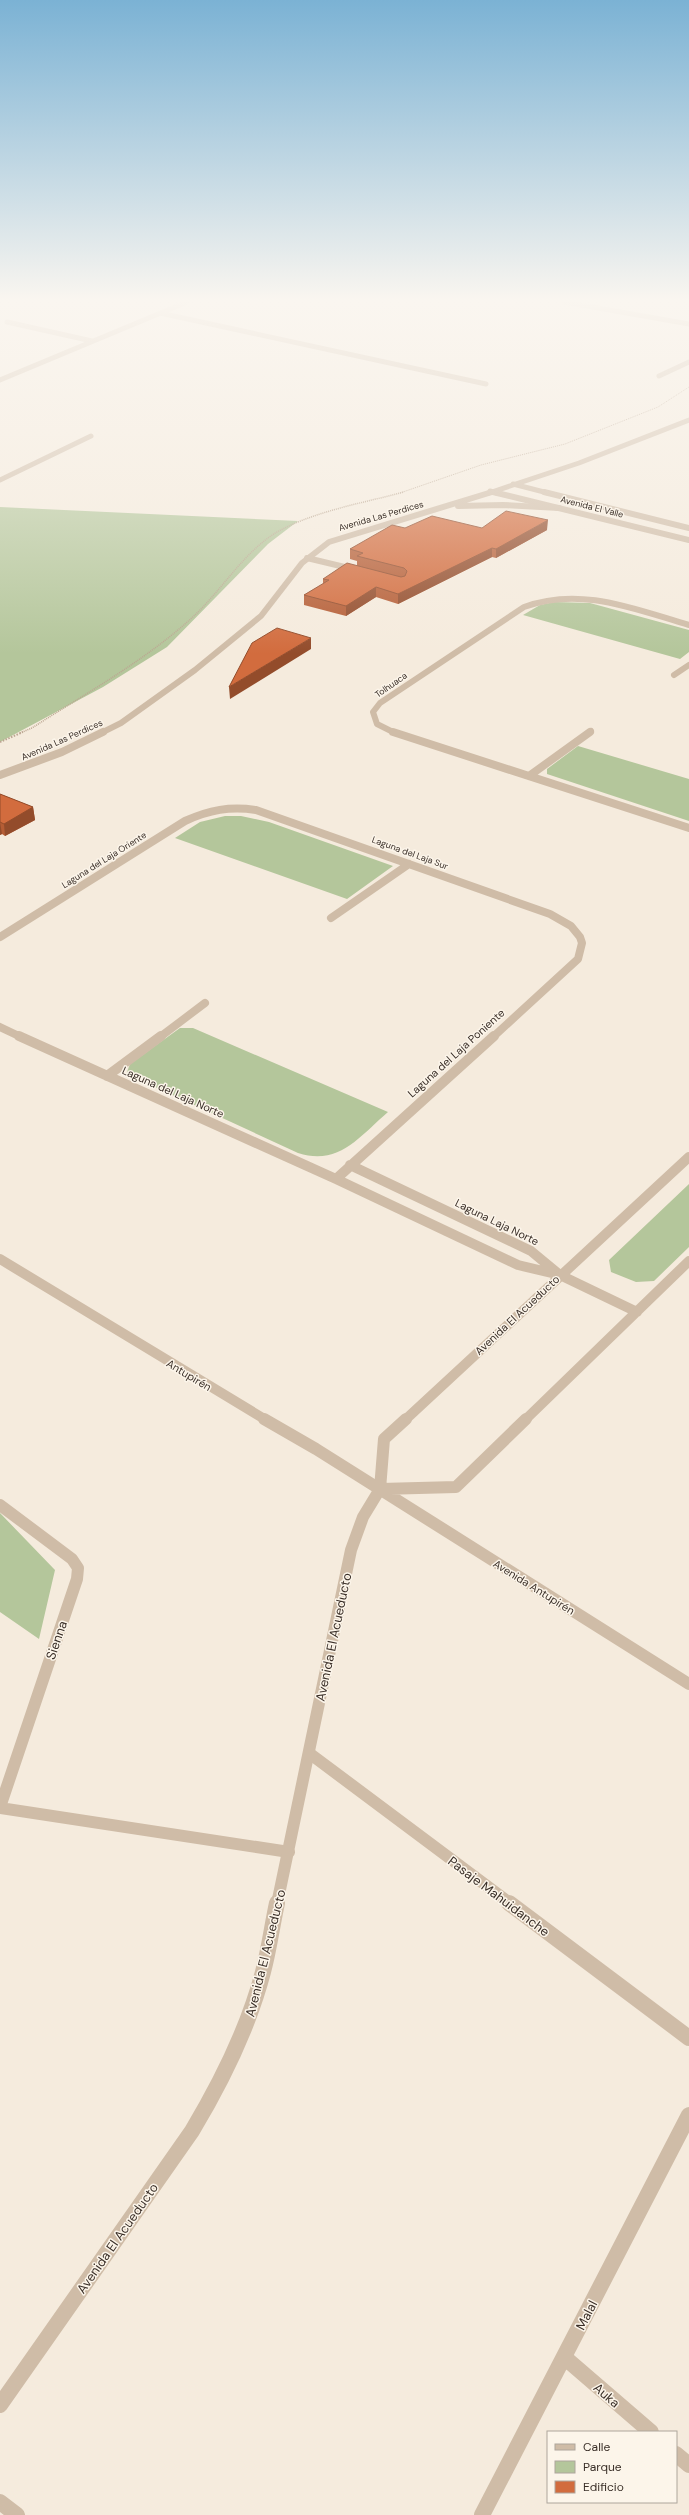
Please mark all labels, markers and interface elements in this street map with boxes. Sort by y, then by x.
street label: Avenida El Valle [559,493,625,521]
street label: Avenida Las Perdices [337,498,425,534]
street label: Tolhuaca [372,669,410,700]
street label: Avenida Las Perdices [19,716,105,763]
street label: Laguna del Laja Oriente [59,829,149,891]
street label: Laguna del Laja Sur [370,834,450,873]
street label: Laguna del Laja Poniente [405,1006,507,1100]
street label: Laguna del Laja Norte [120,1063,226,1121]
street label: Laguna Laja Norte [453,1196,541,1248]
street label: Avenida El Acueducto [472,1272,562,1358]
street label: Antupirén [164,1356,214,1394]
street label: Avenida Antupirén [491,1556,577,1618]
street label: Avenida El Acueducto [312,1571,355,1703]
street label: Sienna [42,1618,71,1662]
street label: Pasaje Mahuidanche [444,1853,553,1940]
street label: Avenida El Acueducto [241,1887,290,2019]
street label: Avenida El Acueducto [73,2180,162,2297]
street label: Malal [572,2298,601,2333]
street label: Auka [590,2379,623,2411]
legend [547,2431,677,2503]
text: Calle [583,2439,610,2455]
text: Parque [583,2459,622,2475]
text: Edificio [583,2479,624,2495]

